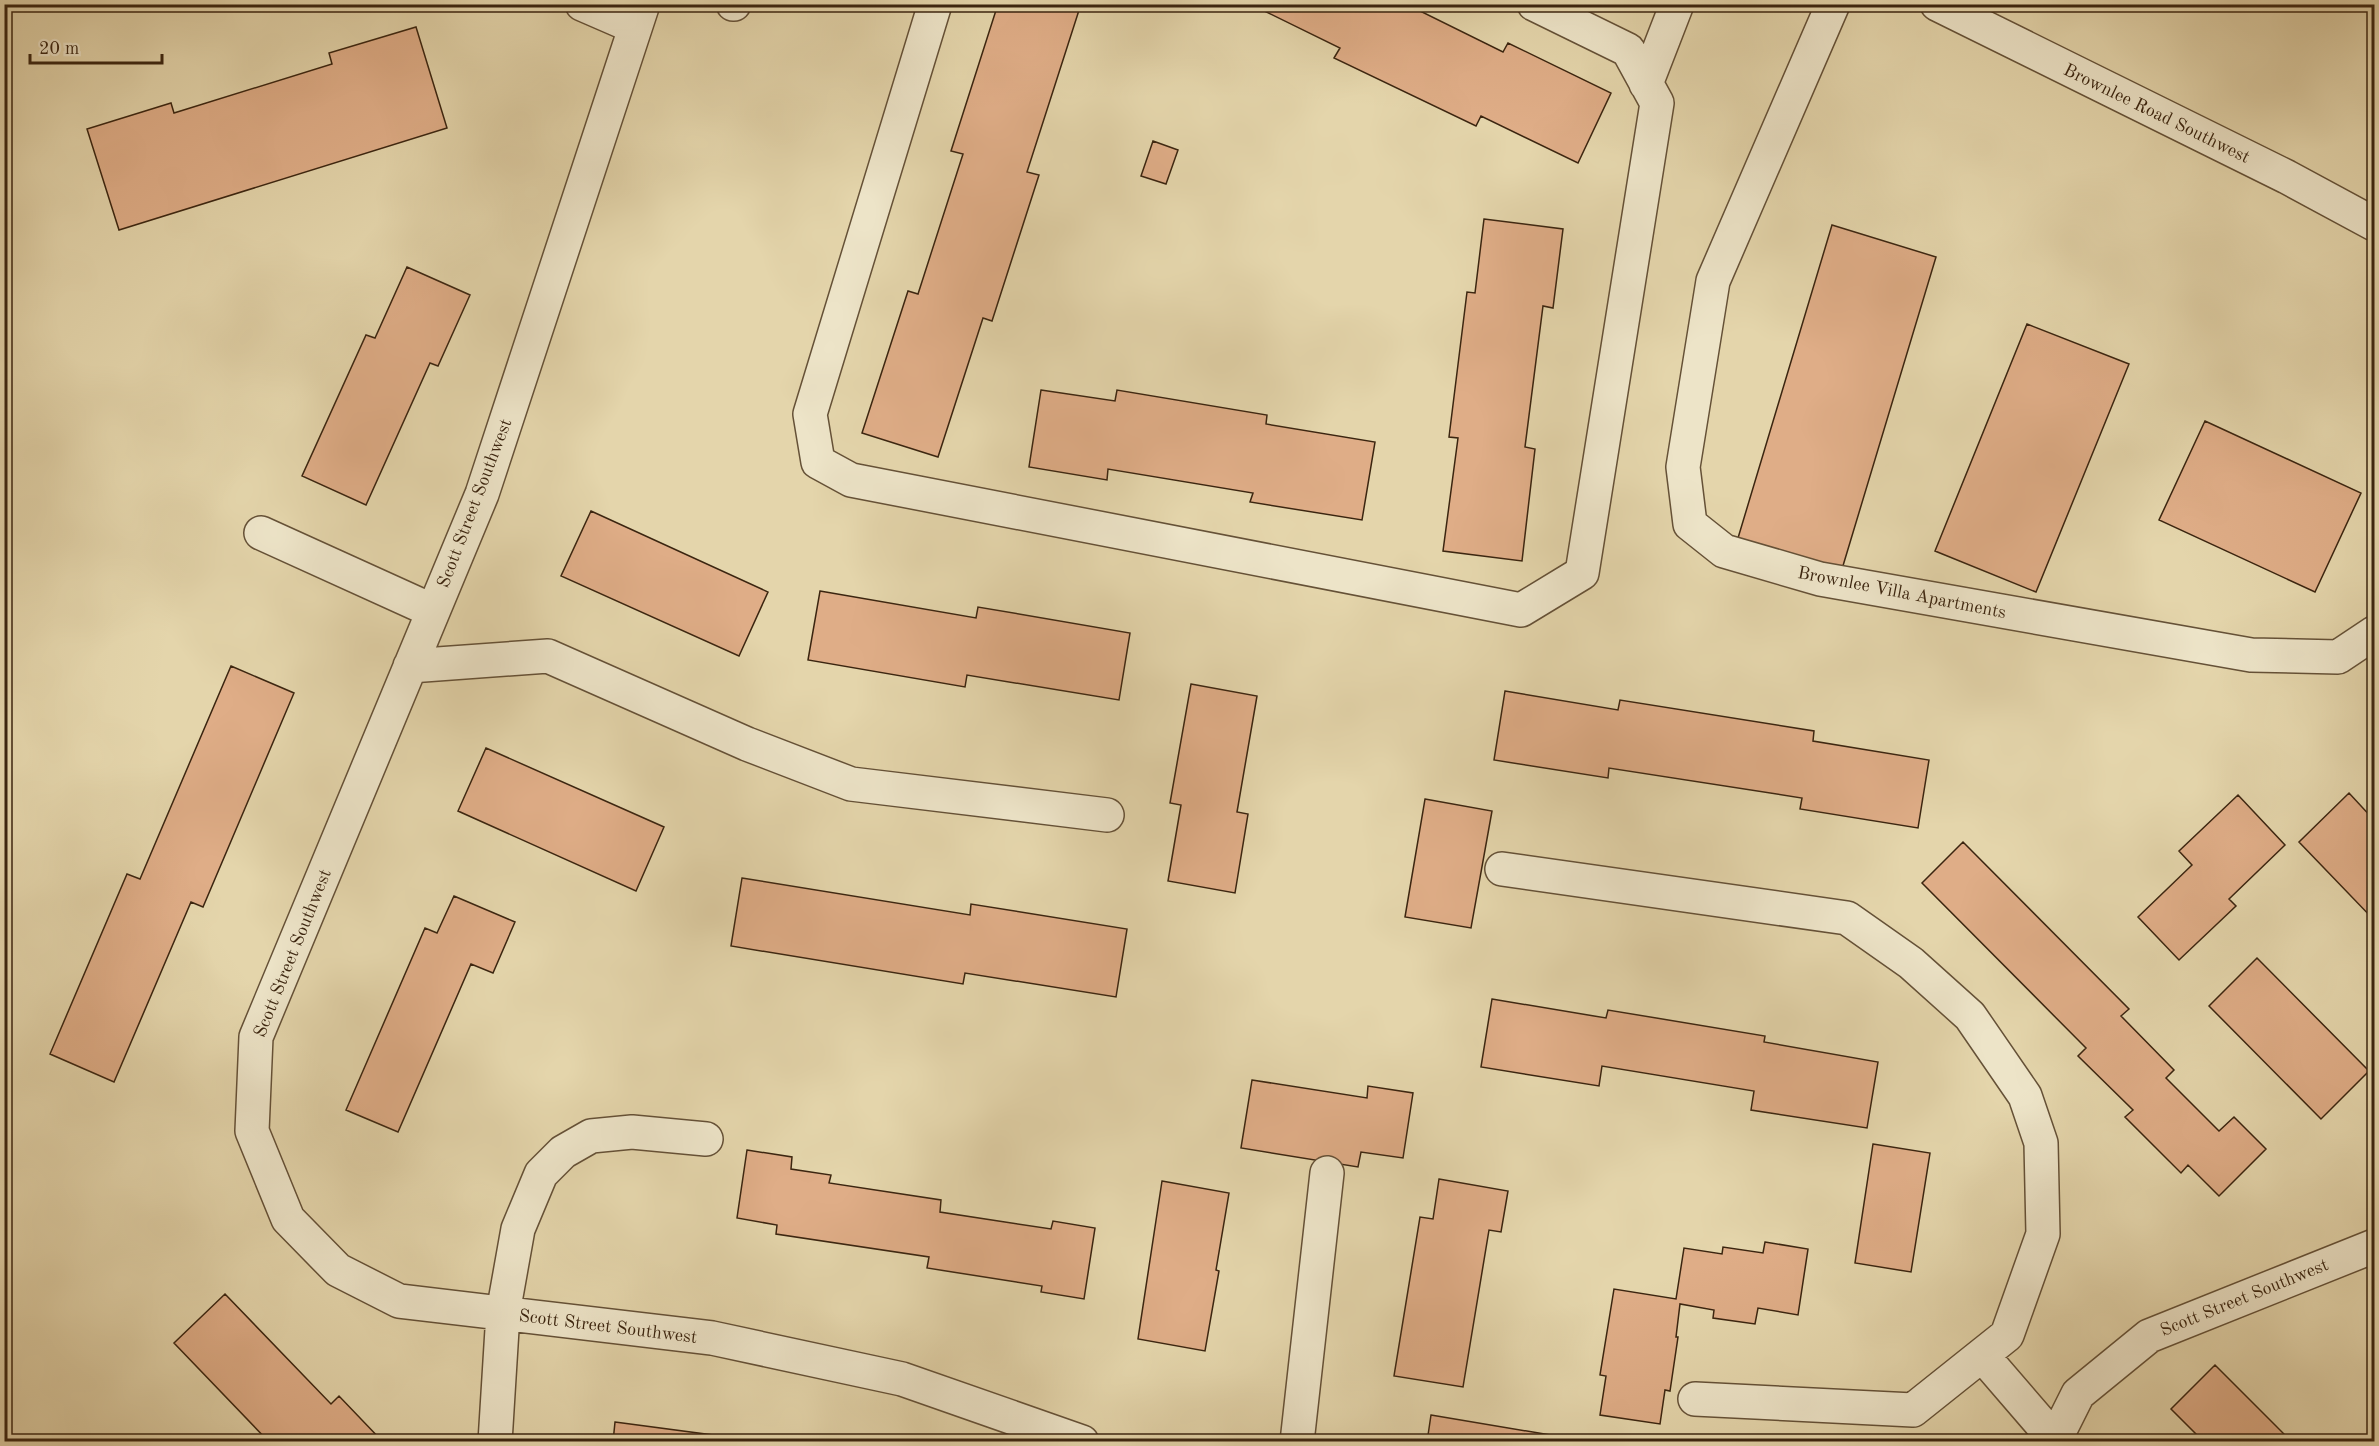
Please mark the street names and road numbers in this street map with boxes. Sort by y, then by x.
street label: Brownlee Road Southwest [2060,61,2253,167]
street label: Scott Street Southwest [434,416,516,590]
street label: Brownlee Villa Apartments [1796,564,2008,622]
street label: Scott Street Southwest [251,867,335,1040]
street label: Scott Street Southwest [2158,1256,2331,1340]
street label: Scott Street Southwest [518,1307,698,1347]

